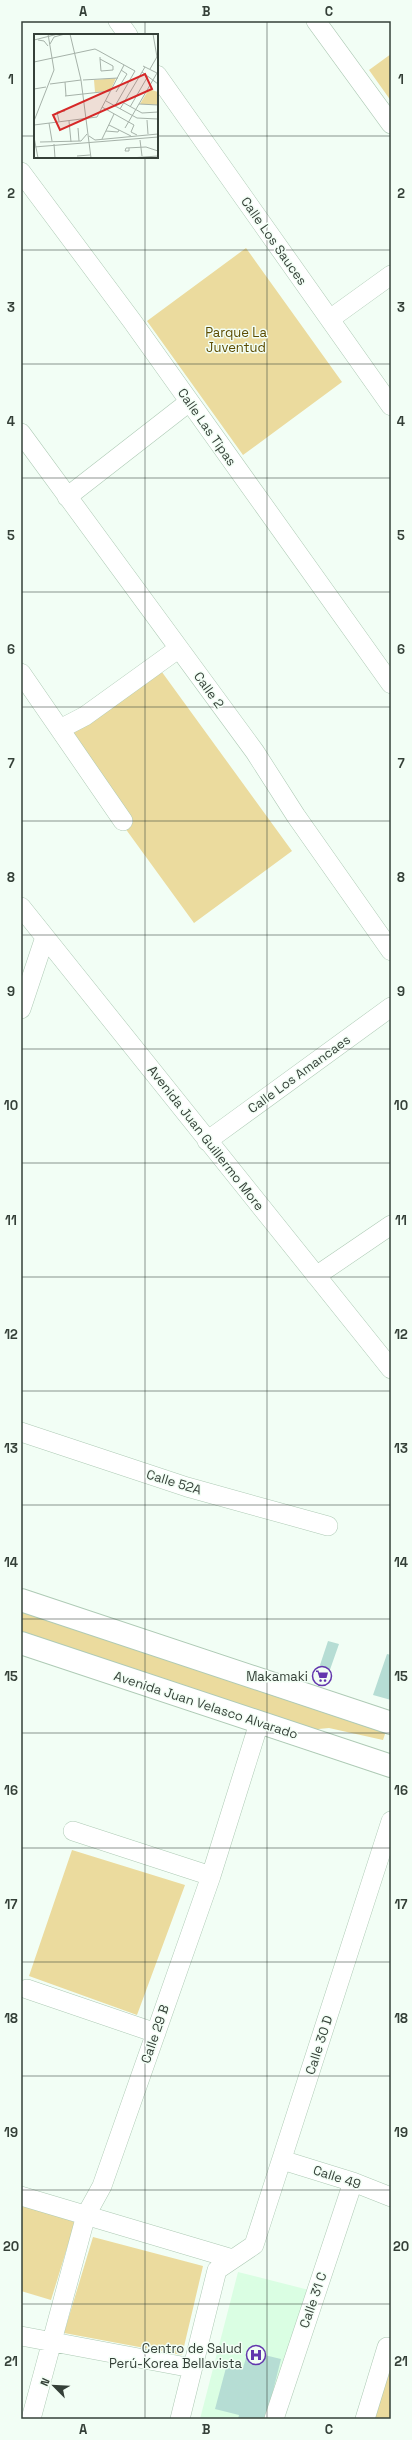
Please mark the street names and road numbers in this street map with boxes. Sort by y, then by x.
street label: Calle Los Sauces [237,194,311,289]
street label: Calle Las Tipas [174,385,240,469]
street label: Calle 2 [190,668,228,712]
street label: Calle Los Amancaes [244,1031,354,1117]
street label: Avenida Juan Guillermo More [144,1062,268,1214]
street label: Calle 52A [144,1466,204,1498]
street label: Avenida Juan Velasco Alvarado [112,1667,300,1743]
street label: Calle 29 B [137,2002,173,2066]
street label: Calle 30 D [301,2013,337,2077]
street label: Calle 49 [311,2161,363,2193]
street label: Calle 31 C [296,2270,330,2330]

